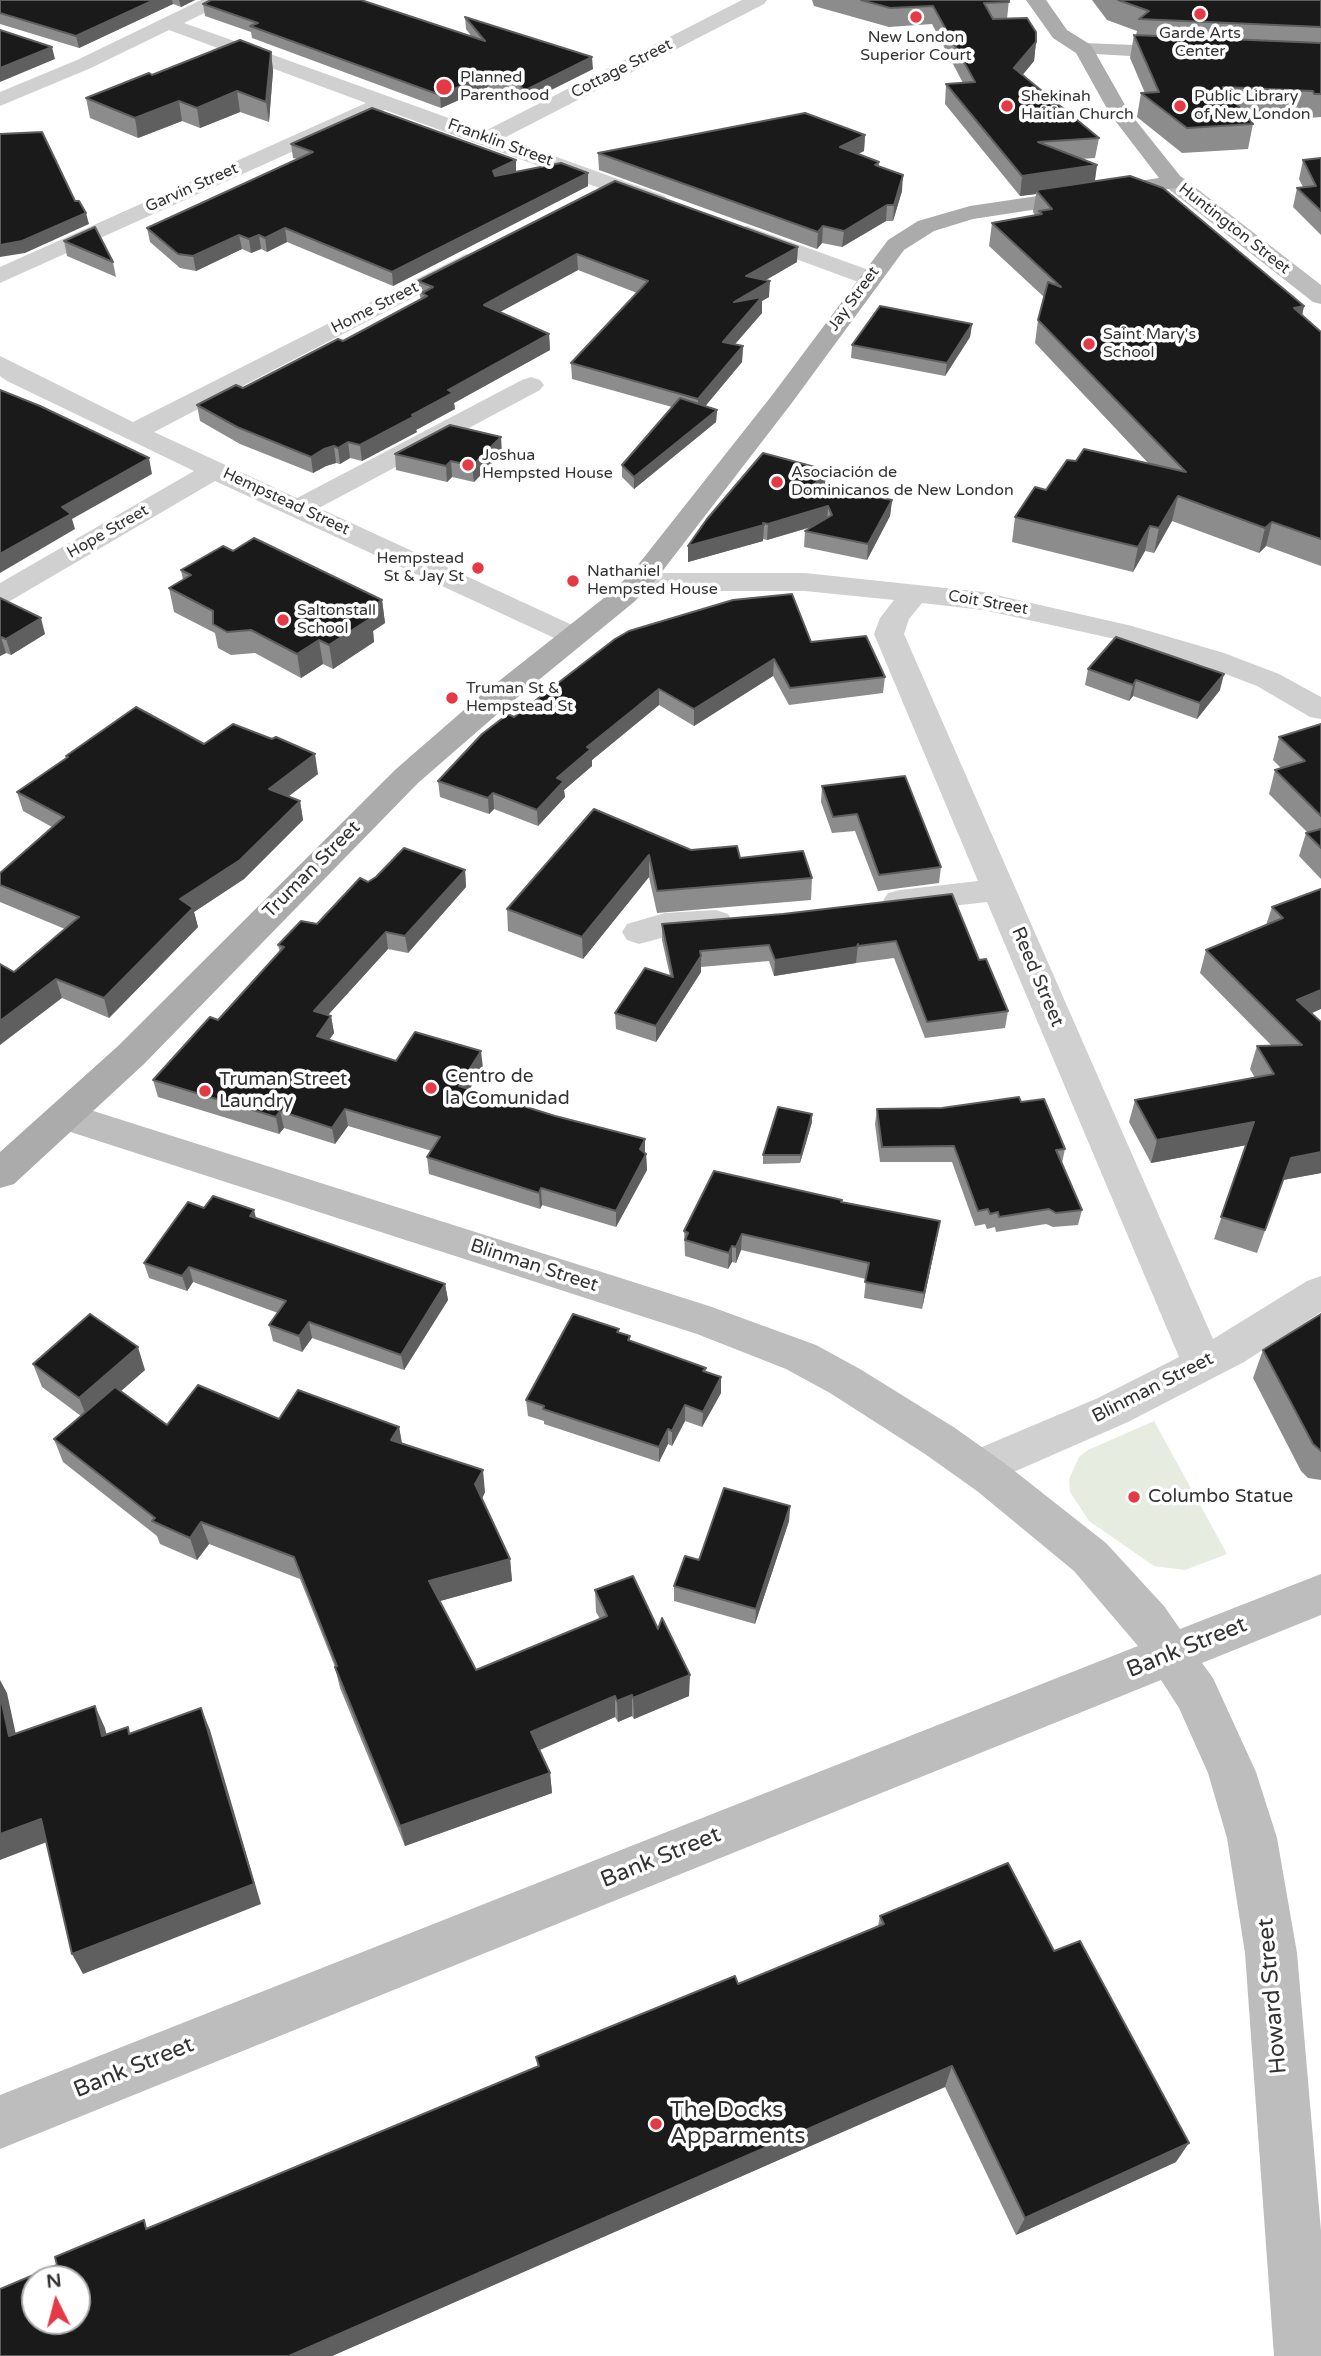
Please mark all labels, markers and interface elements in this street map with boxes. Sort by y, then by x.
marker: Garde Arts Center [1192,6,1208,22]
marker: New London Superior Court [908,9,924,25]
place label: Garde Arts Center [1159,24,1241,62]
place label: New London Superior Court [860,28,972,66]
street label: Cottage Street [568,35,676,103]
place label: Planned Parenthood [460,68,549,106]
marker: Planned Parenthood [434,77,454,97]
place label: Shekinah Haitian Church [1021,87,1134,125]
place label: Public Library of New London [1194,87,1311,125]
marker: Shekinah Haitian Church [999,98,1015,114]
marker: Public Library of New London [1172,98,1188,114]
street label: Franklin Street [445,115,555,171]
street label: Garvin Street [143,159,241,217]
street label: Huntington Street [1174,179,1294,279]
street label: Jay Street [824,263,884,335]
street label: Home Street [328,278,422,338]
place label: Saint Mary's School [1103,325,1196,363]
marker: Saint Mary's School [1081,336,1097,352]
place label: Joshua Hempsted House [482,446,613,484]
marker: Joshua Hempsted House [460,457,476,473]
place label: Asociación de Dominicanos de New London [791,463,1014,501]
street label: Hempstead Street [220,464,352,540]
marker: Asociación de Dominicanos de New London [769,474,785,490]
street label: Hope Street [64,501,152,563]
place label: Hempstead St & Jay St [377,549,464,587]
marker: Hempstead St & Jay St [470,560,486,576]
place label: Nathaniel Hempsted House [587,562,718,600]
marker: Nathaniel Hempsted House [565,573,581,589]
street label: Coit Street [947,587,1029,619]
place label: Saltonstall School [297,601,376,639]
marker: Saltonstall School [275,612,291,628]
place label: Truman St & Hempstead St [466,679,573,717]
marker: Truman St & Hempstead St [444,690,460,706]
street label: Truman Street [259,817,365,923]
street label: Reed Street [1006,924,1068,1030]
place label: Centro de la Comunidad [445,1066,570,1110]
place label: Truman Street Laundry [219,1069,347,1113]
marker: Centro de la Comunidad [423,1080,439,1096]
marker: Truman Street Laundry [197,1083,213,1099]
street label: Blinman Street [467,1235,601,1297]
street label: Blinman Street [1089,1348,1217,1428]
place label: Columbo Statue [1148,1486,1293,1508]
marker: Columbo Statue [1126,1489,1142,1505]
street label: Bank Street [1123,1611,1251,1685]
street label: Bank Street [597,1821,725,1895]
street label: Howard Street [1252,1917,1294,2075]
street label: Bank Street [70,2031,198,2105]
place label: The Docks Apparments [670,2097,805,2151]
marker: The Docks Apparments [648,2116,664,2132]
north arrow [21,2265,91,2335]
text: N [45,2269,63,2293]

